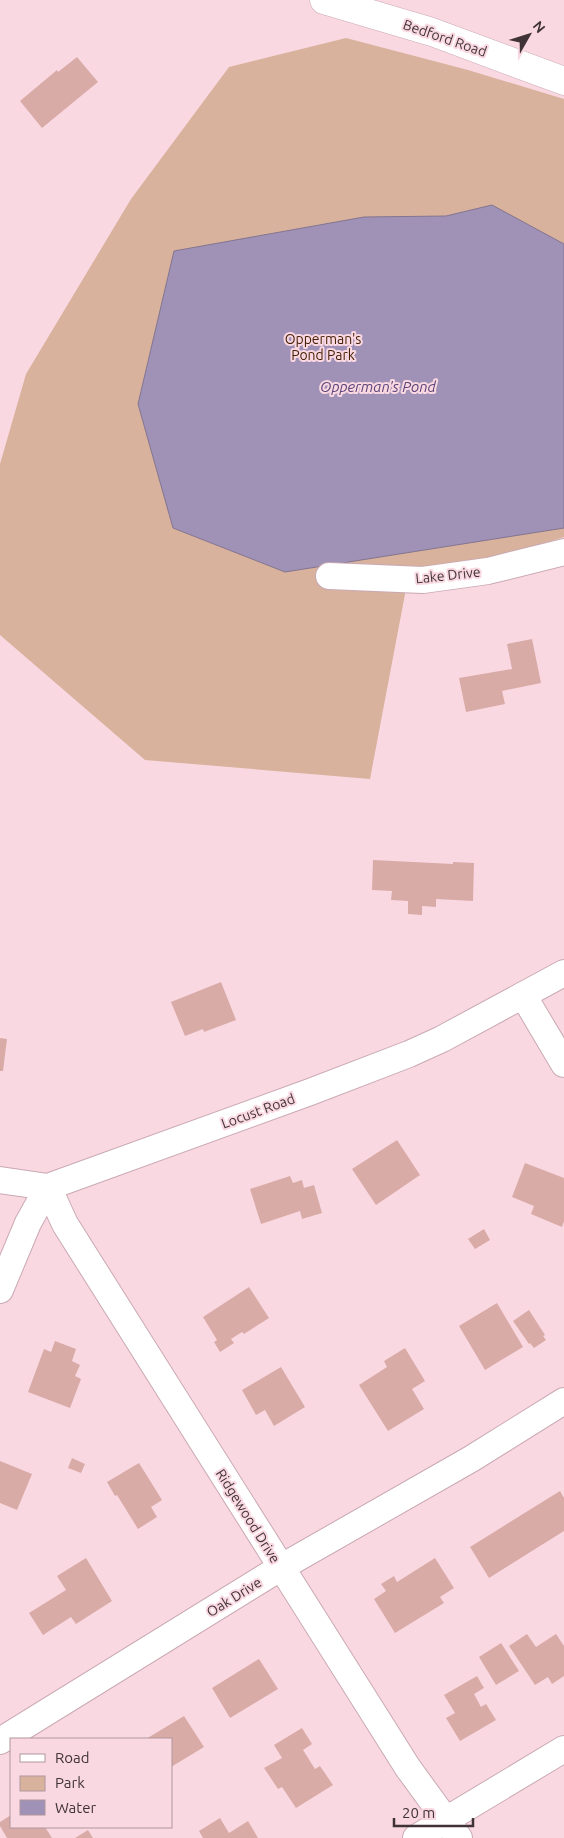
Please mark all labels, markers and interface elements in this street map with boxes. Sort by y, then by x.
north arrow [504,10,554,60]
street label: Bedford Road [401,16,489,60]
text: N [530,18,549,36]
park label: Opperman's Pond Park [285,331,361,363]
water label: Opperman's Pond [320,378,437,395]
street label: Lake Drive [415,564,481,586]
street label: Locust Road [219,1090,297,1132]
street label: Ridgewood Drive [213,1466,283,1566]
street label: Oak Drive [204,1574,264,1620]
legend [10,1738,172,1828]
text: Road [55,1749,90,1766]
text: Park [55,1774,85,1791]
scale bar [394,1796,473,1828]
text: Water [55,1799,96,1816]
text: 20 m [402,1804,435,1821]

